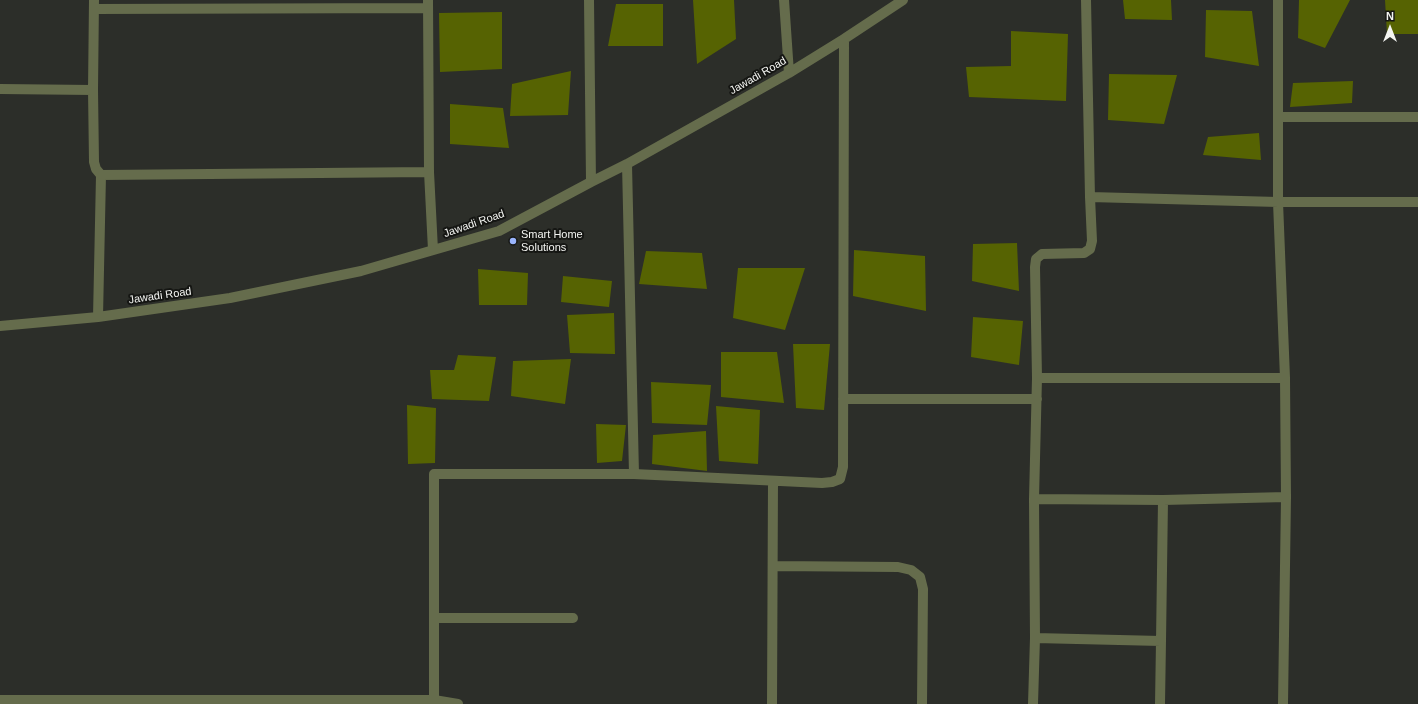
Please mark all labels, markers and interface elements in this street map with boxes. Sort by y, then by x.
north arrow [1370,8,1410,48]
text: N [1386,10,1394,22]
street label: Jawadi Road [727,54,789,98]
street label: Jawadi Road [442,207,506,241]
place label: Smart Home Solutions [521,228,583,254]
marker: Smart Home Solutions [508,236,518,246]
street label: Jawadi Road [128,285,192,307]

